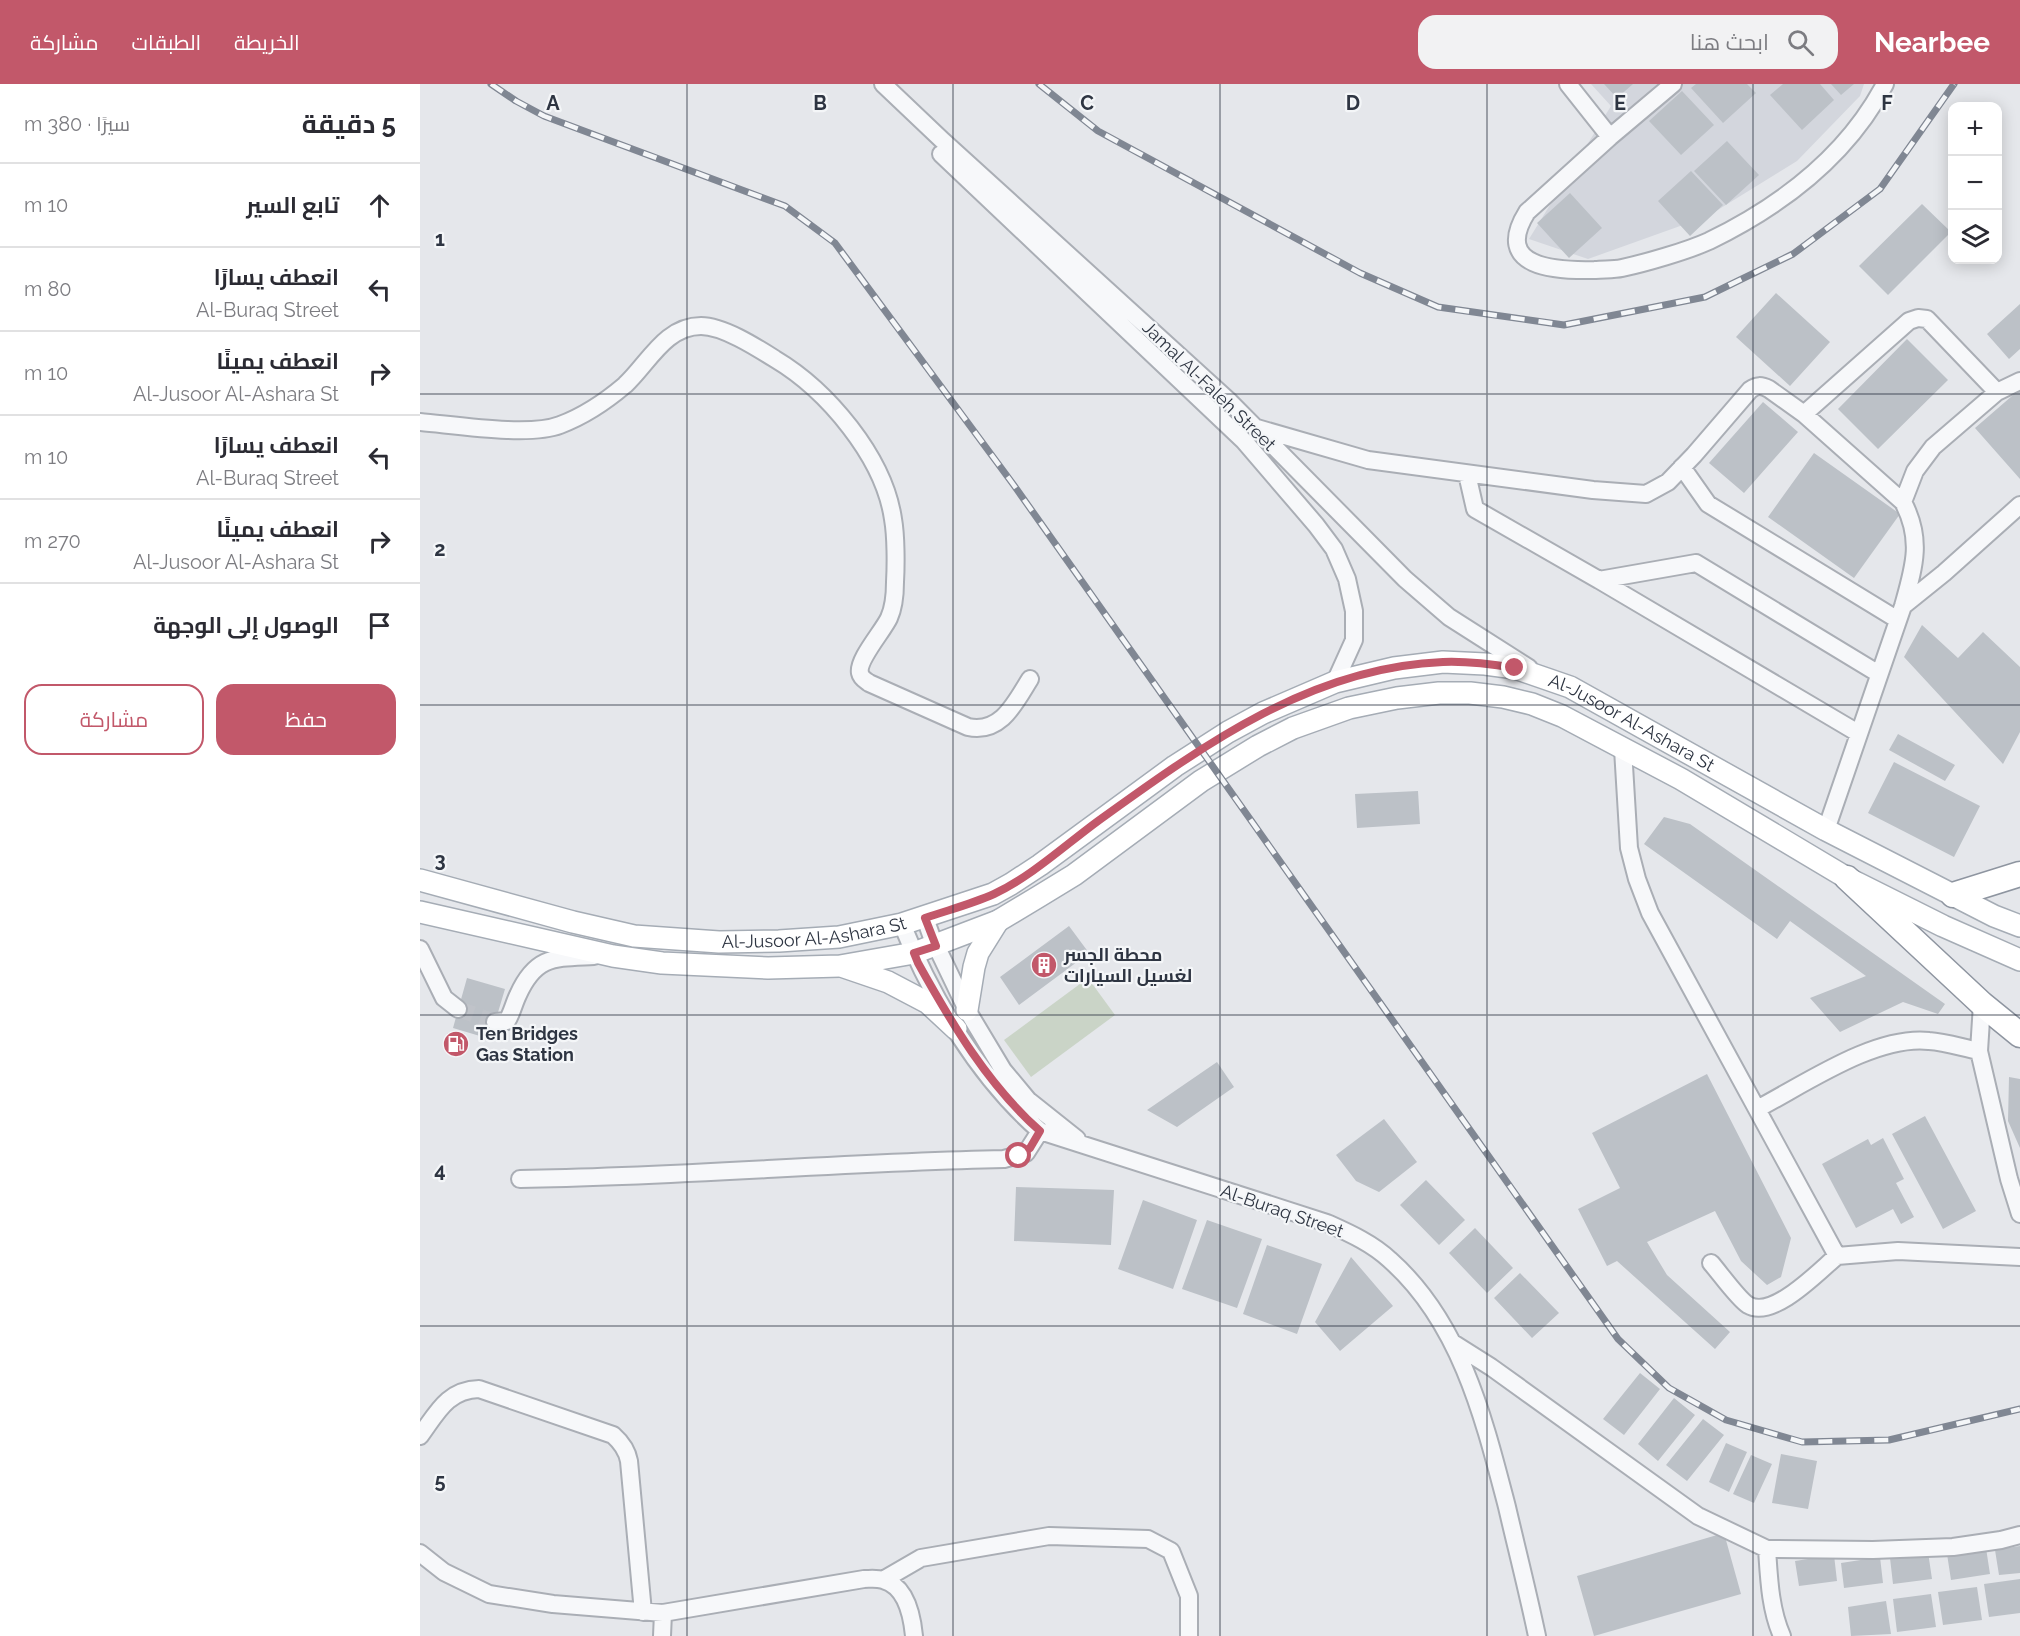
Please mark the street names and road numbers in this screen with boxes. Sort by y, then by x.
street label: Jamal Al-Faleh Street [1138,317,1280,455]
street label: Al-Jusoor Al-Ashara St [1546,669,1718,776]
street label: Al-Jusoor Al-Ashara St [722,912,909,952]
street label: Al-Buraq Street [1218,1180,1346,1241]

